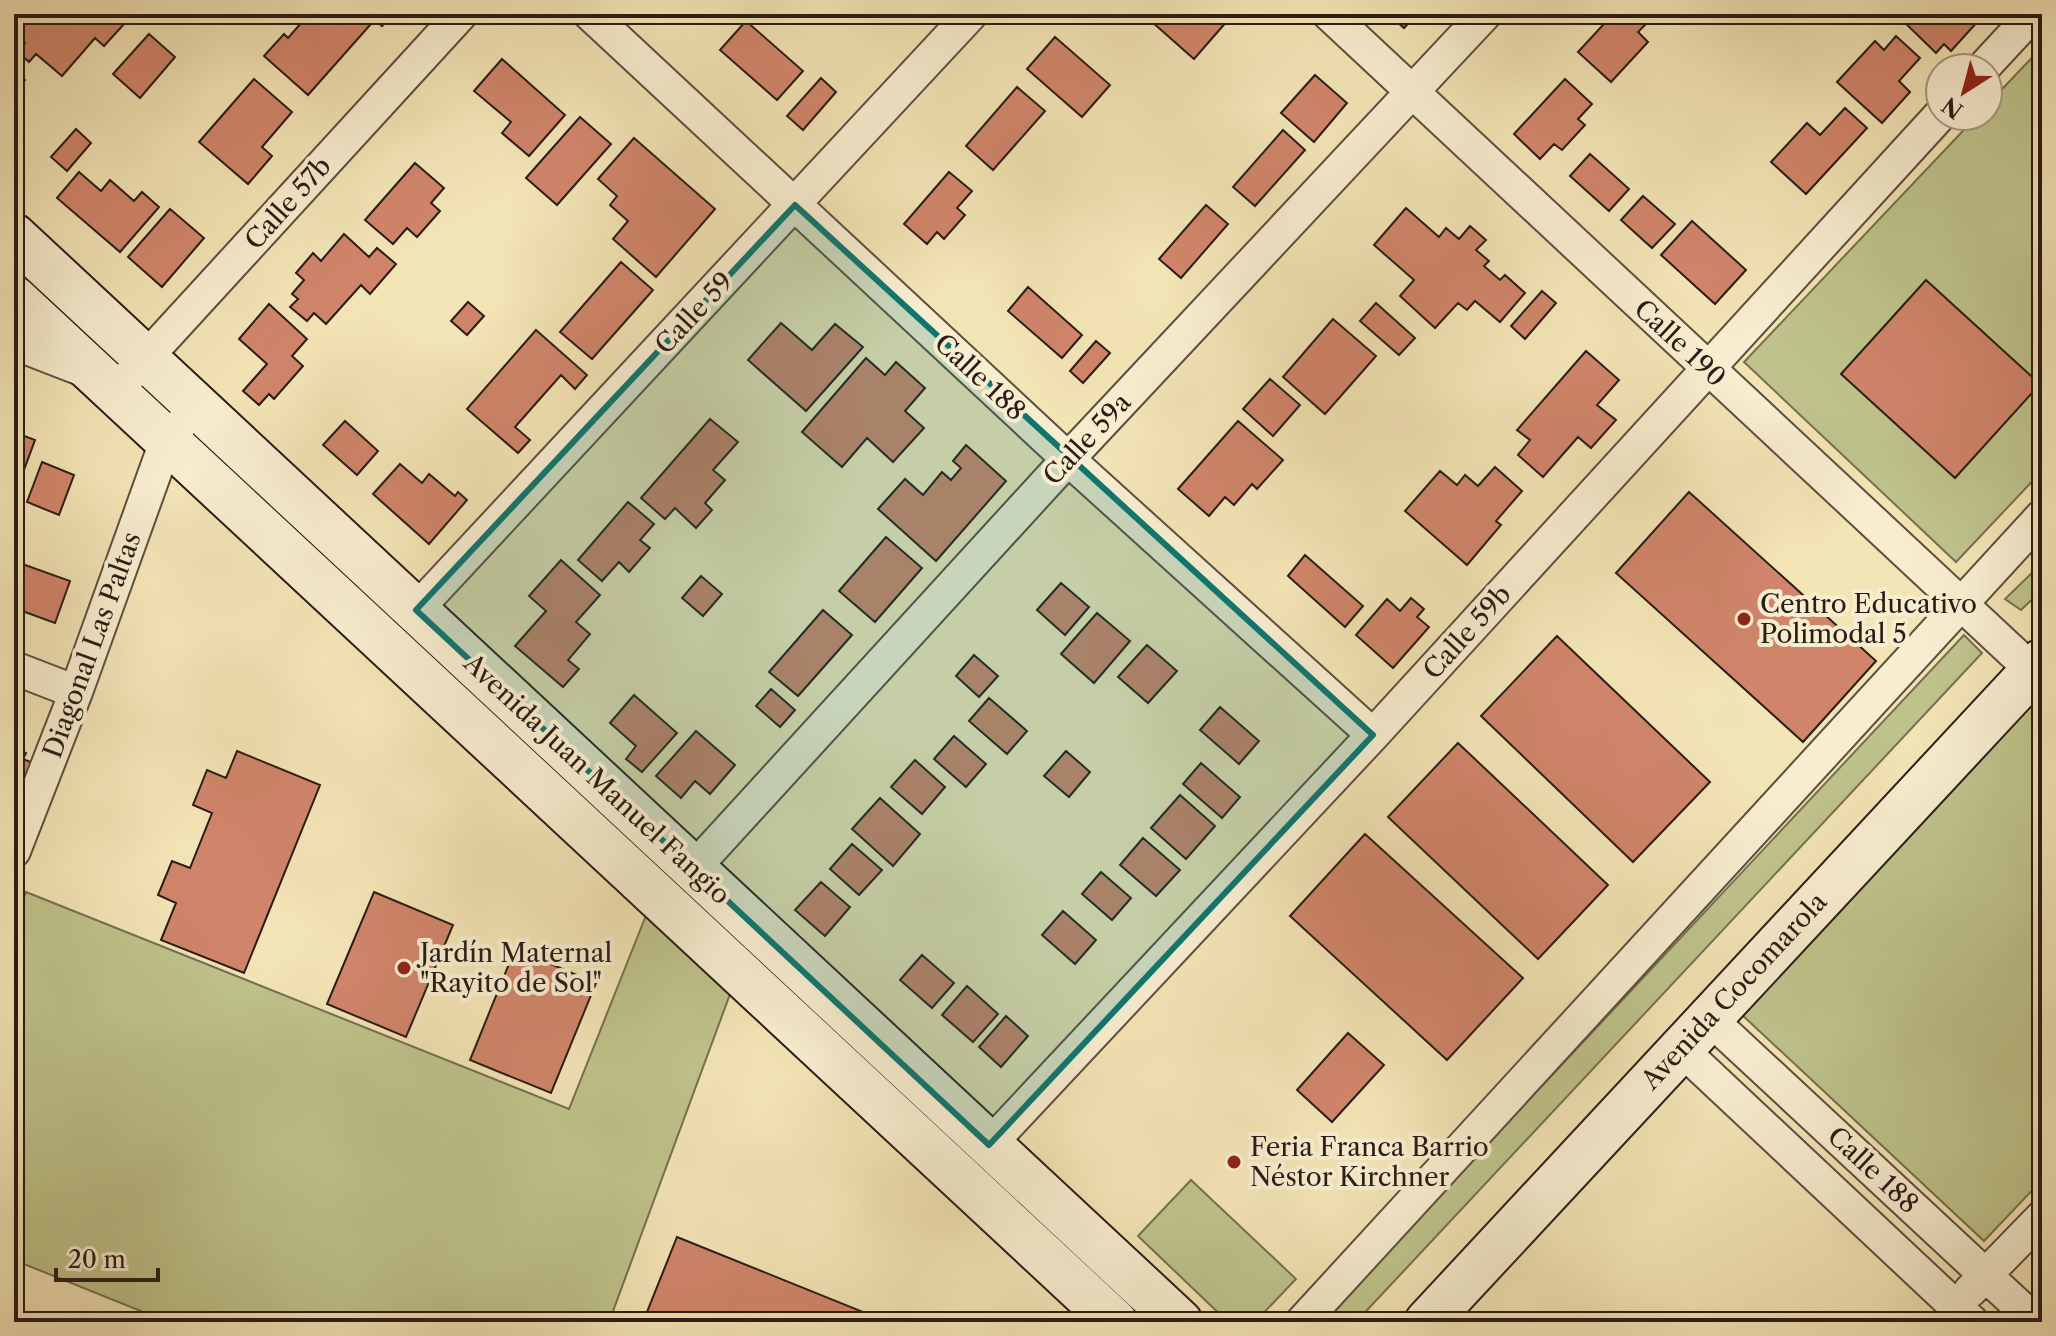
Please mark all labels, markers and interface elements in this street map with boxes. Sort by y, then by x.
north arrow [1924,52,2004,132]
text: N [1937,91,1968,124]
street label: Calle 57b [238,150,338,256]
street label: Calle 59 [648,265,740,361]
street label: Calle 190 [1628,293,1732,393]
street label: Calle 188 [928,327,1032,427]
street label: Calle 59a [1037,386,1138,492]
street label: Diagonal Las Paltas [36,528,148,762]
street label: Calle 59b [1416,578,1518,686]
place label: Centro Educativo Polimodal 5 [1760,588,1977,650]
marker: Centro Educativo Polimodal 5 [1735,610,1753,628]
street label: Avenida Juan Manuel Fangio [456,646,737,911]
street label: Avenida Cocomarola [1634,886,1834,1097]
place label: Jardín Maternal "Rayito de Sol" [416,937,613,999]
marker: Jardín Maternal "Rayito de Sol" [395,959,413,977]
street label: Calle 188 [1821,1120,1925,1220]
place label: Feria Franca Barrio Néstor Kirchner [1250,1131,1489,1193]
marker: Feria Franca Barrio Néstor Kirchner [1225,1153,1243,1171]
scale bar [56,1232,158,1282]
text: 20 m [68,1245,126,1274]

